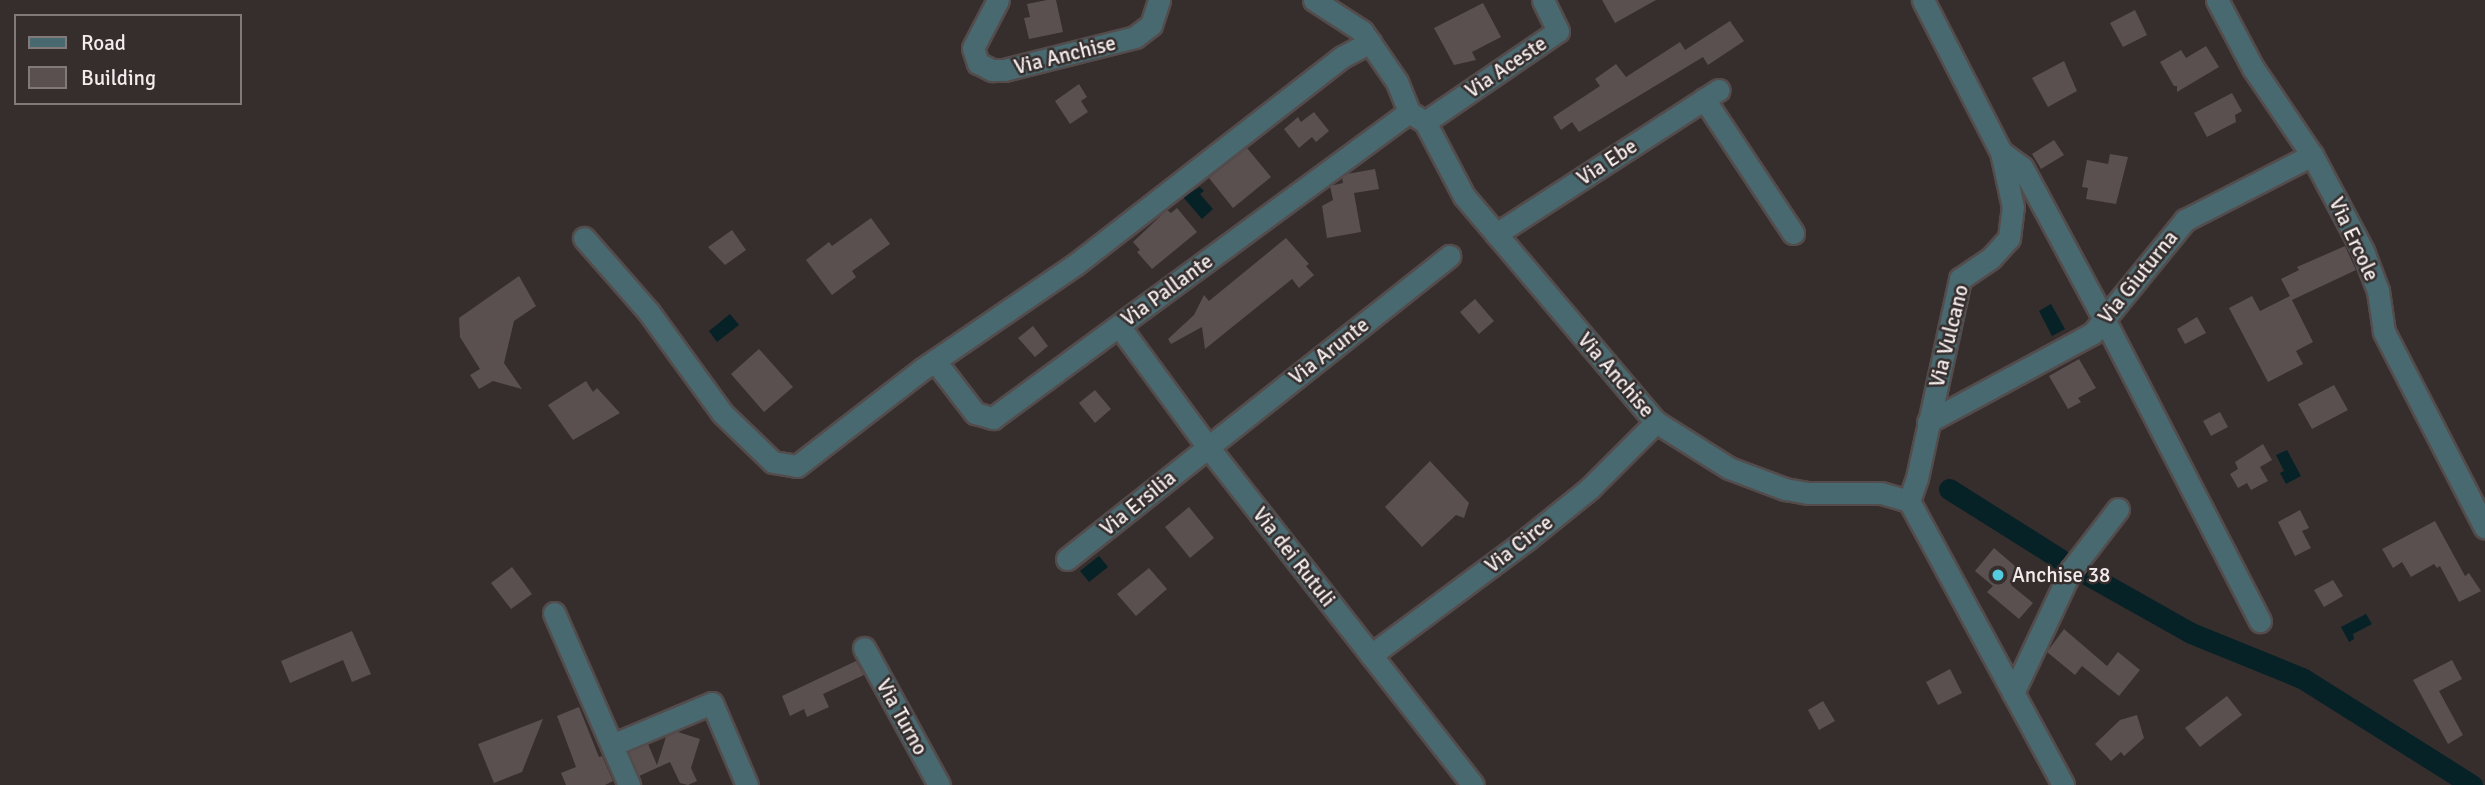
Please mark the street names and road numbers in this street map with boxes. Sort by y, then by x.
street label: Via Anchise [1011,30,1119,80]
street label: Via Aceste [1460,31,1552,103]
street label: Via Ebe [1572,133,1642,191]
street label: Via Ercole [2324,193,2384,285]
street label: Via Giuturna [2093,225,2183,329]
street label: Via Pallante [1116,248,1218,332]
street label: Via Vulcano [1924,282,1974,390]
street label: Via Arunte [1284,312,1374,390]
street label: Via Anchise [1572,327,1660,423]
street label: Via Ersilia [1095,465,1181,541]
street label: Via dei Rutuli [1247,502,1341,612]
street label: Via Circe [1480,510,1558,578]
street label: Via Turno [871,675,933,759]

